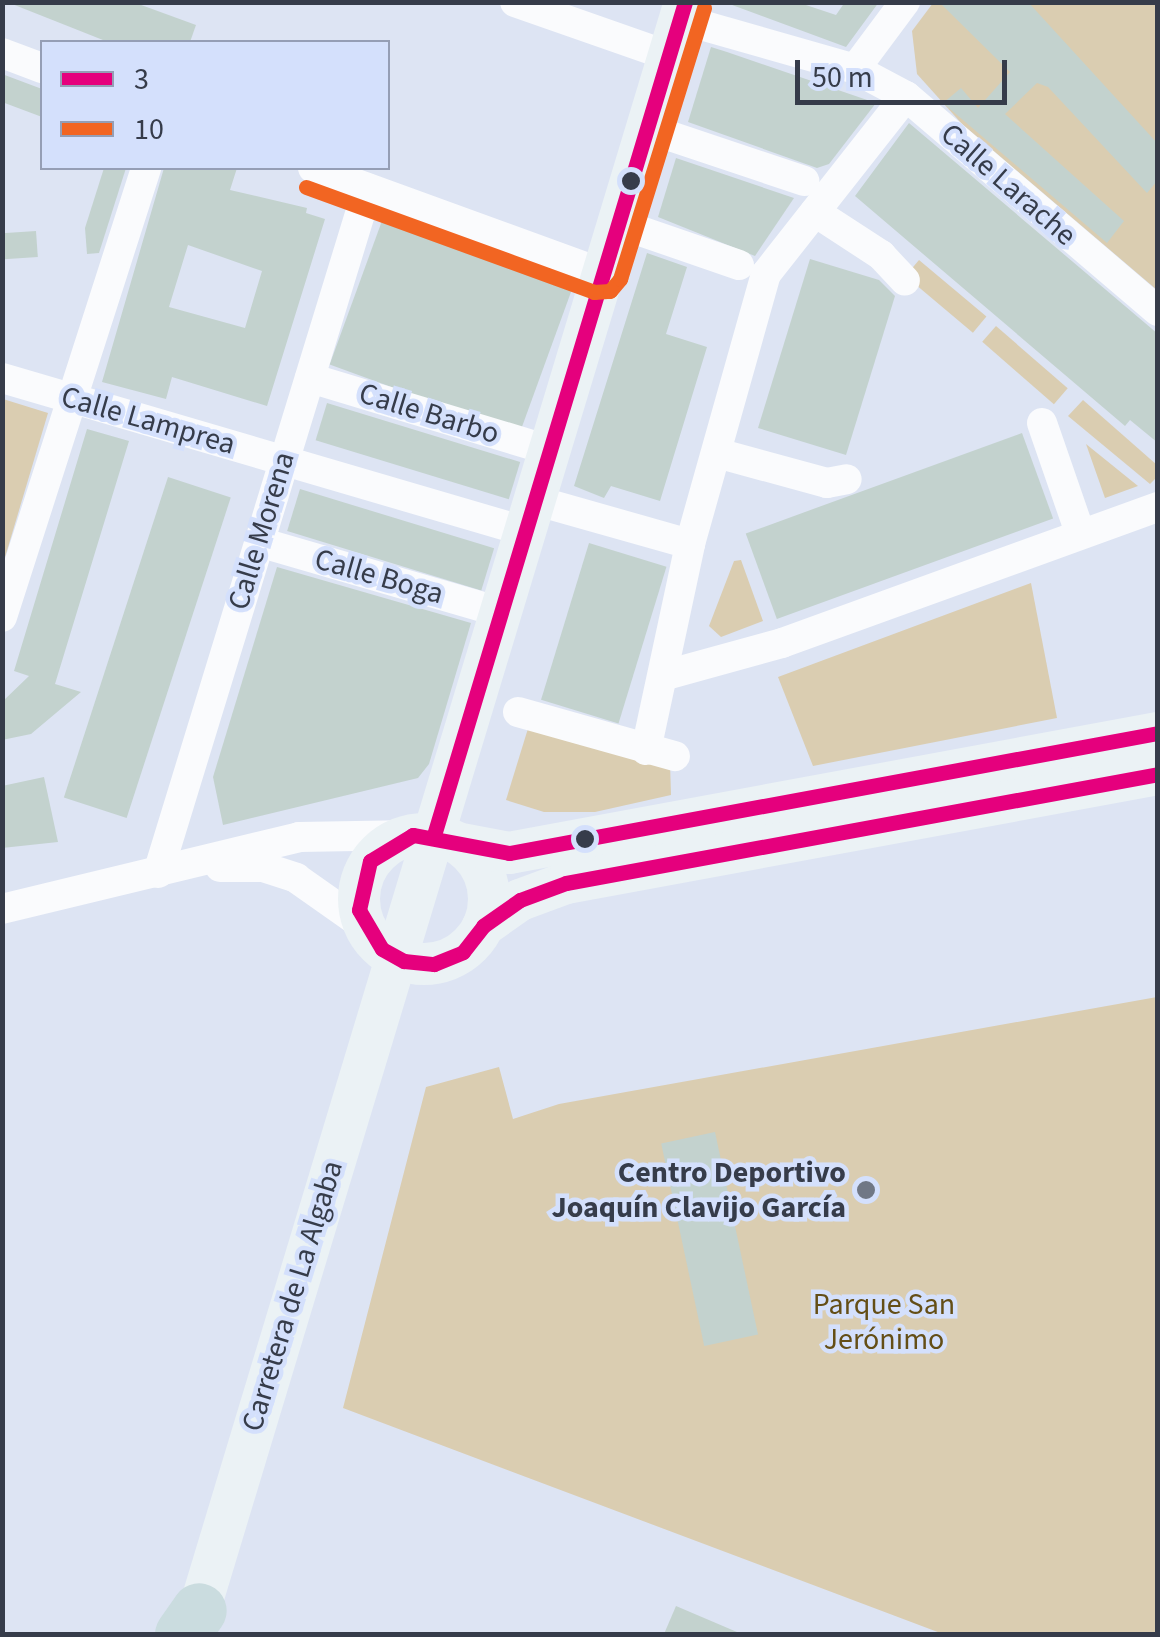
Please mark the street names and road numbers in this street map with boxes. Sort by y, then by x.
street label: Calle Larache [933,116,1083,254]
street label: Calle Barbo [355,376,503,452]
street label: Calle Lamprea [57,379,239,463]
street label: Calle Morena [221,448,303,614]
street label: Calle Boga [311,541,447,613]
street label: Carretera de La Algaba [235,1156,351,1436]

